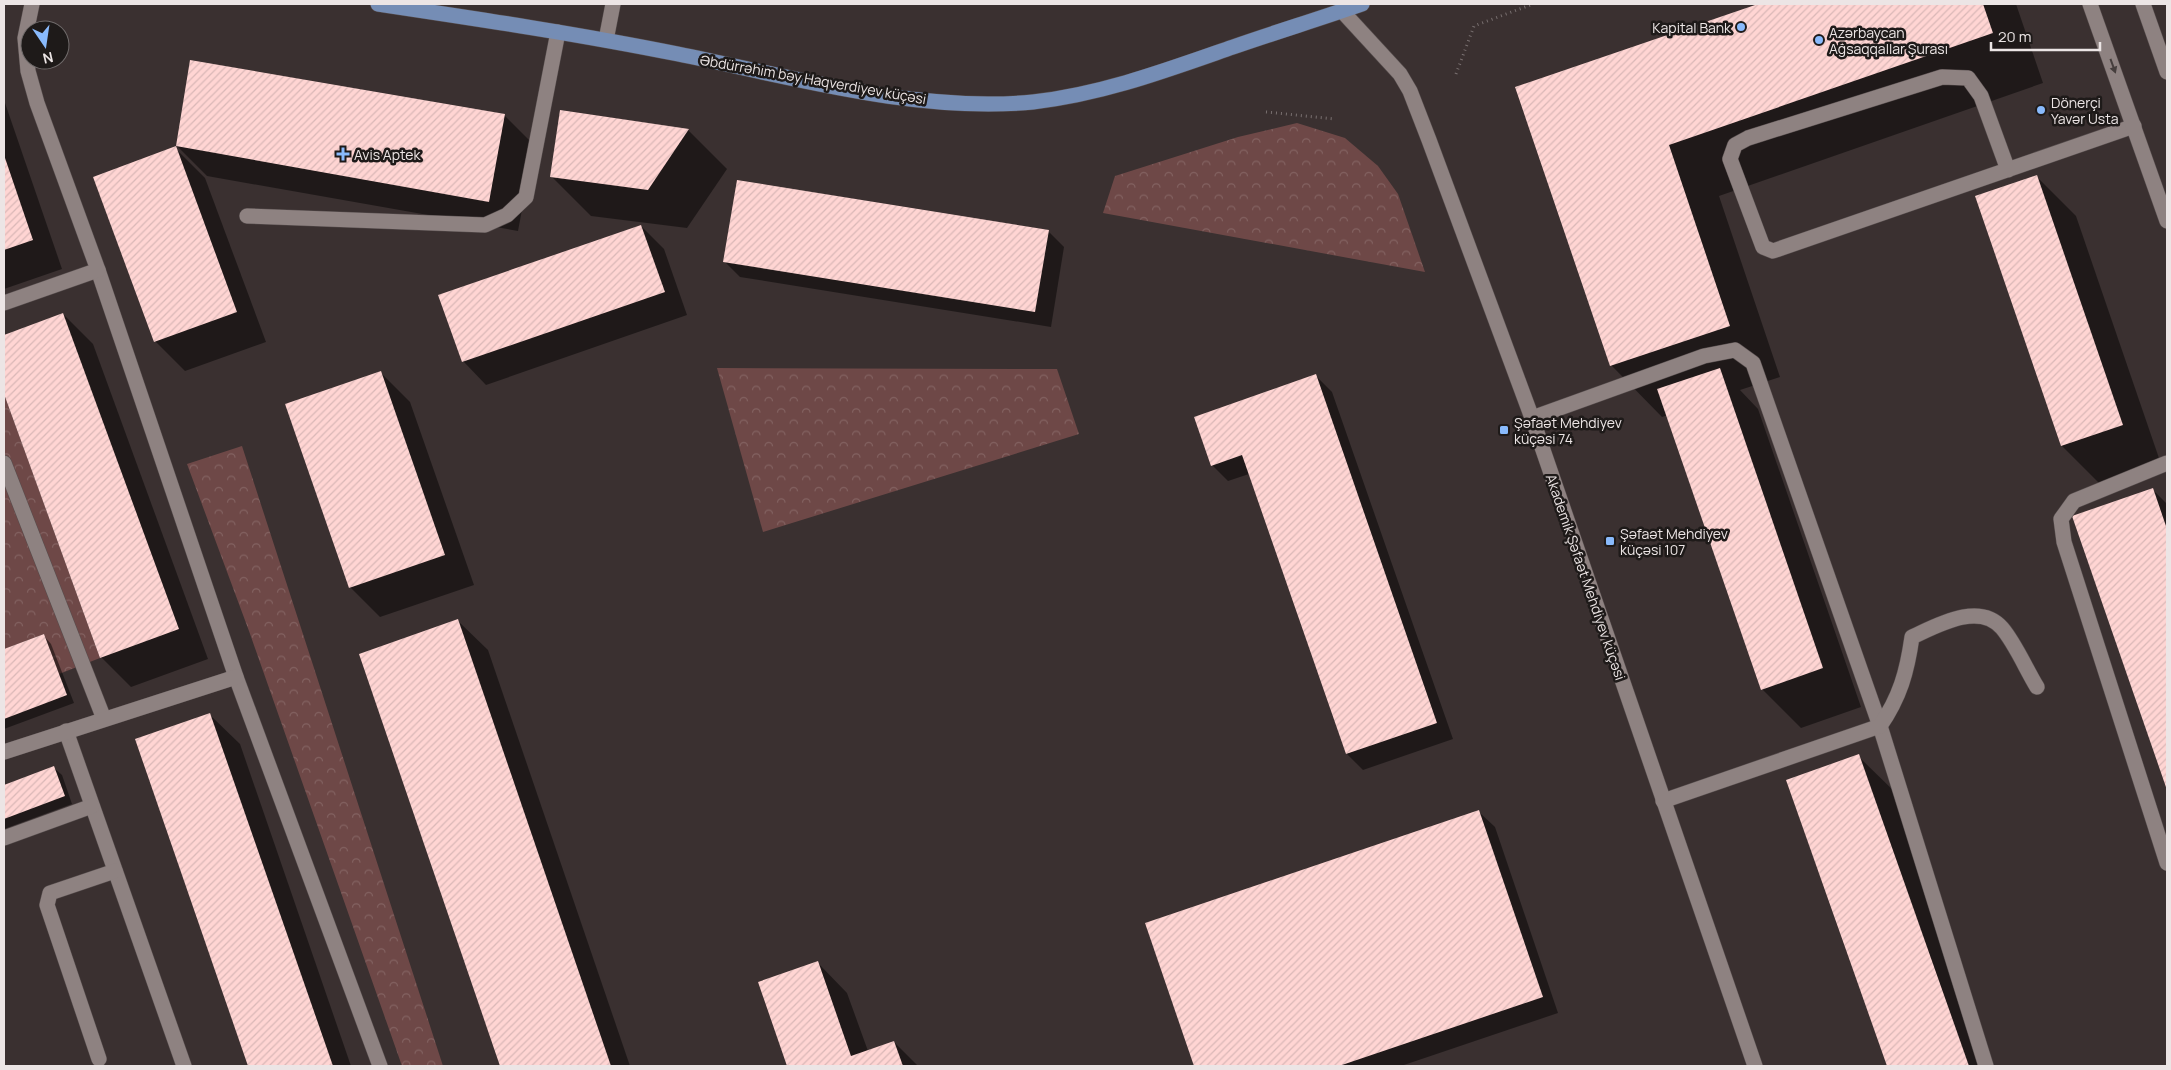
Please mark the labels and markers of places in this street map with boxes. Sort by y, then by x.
place label: Kapital Bank [1652,18,1732,37]
marker: Kapital Bank [1735,21,1747,33]
place label: Azərbaycan Ağsaqqallar Şurası [1829,23,1948,58]
marker: Azərbaycan Ağsaqqallar Şurası [1813,34,1825,46]
place label: Dönerçi Yavər Usta [2051,93,2119,128]
marker: Dönerçi Yavər Usta [2035,104,2047,116]
place label: Avis Aptek [354,145,422,164]
marker: Avis Aptek [336,147,350,161]
place label: Şəfaət Mehdiyev küçəsi 74 [1514,413,1622,448]
marker: Şəfaət Mehdiyev küçəsi 74 [1498,424,1510,436]
place label: Şəfaət Mehdiyev küçəsi 107 [1620,524,1728,559]
marker: Şəfaət Mehdiyev küçəsi 107 [1604,535,1616,547]

